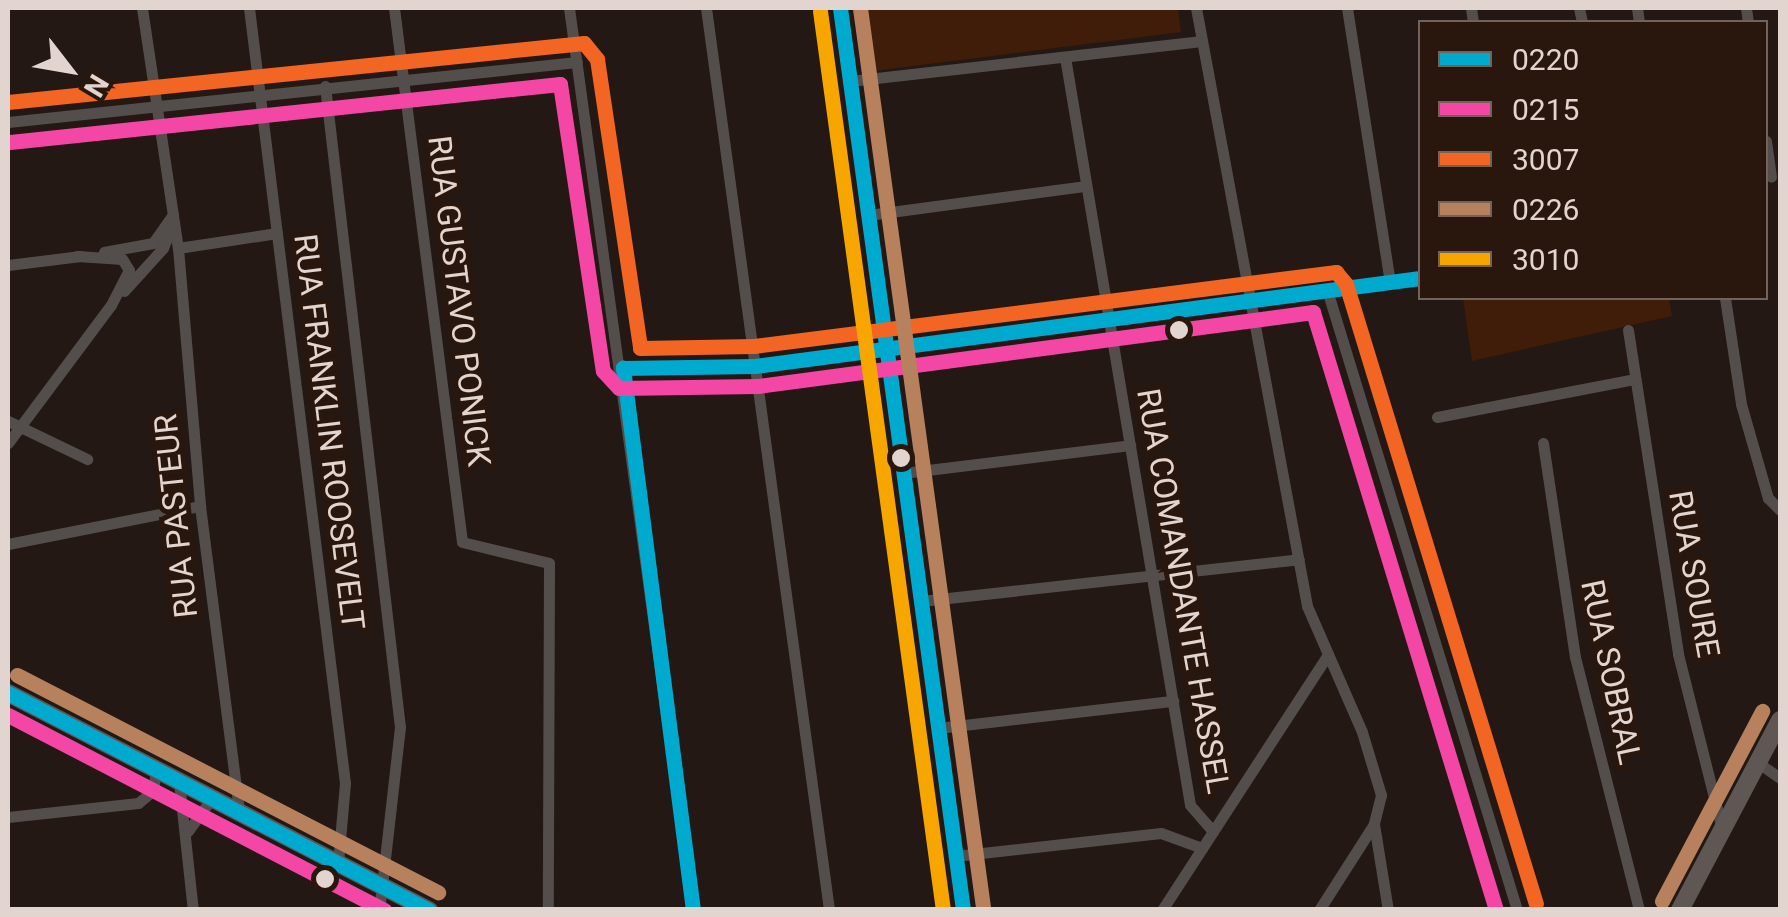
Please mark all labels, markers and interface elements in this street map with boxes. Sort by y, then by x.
north arrow [20,20,120,120]
legend [1418,20,1768,300]
text: 0220 [1512,42,1579,77]
text: N [77,69,115,103]
text: 0215 [1512,92,1579,127]
street label: RUA GUSTAVO PONICK [420,134,498,468]
text: 3007 [1512,142,1579,177]
text: 0226 [1512,192,1579,227]
street label: RUA FRANKLIN ROOSEVELT [286,232,372,632]
text: 3010 [1512,242,1579,277]
unlabelled marker [1169,320,1189,340]
street label: RUA COMANDANTE HASSEL [1128,386,1238,796]
street label: RUA PASTEUR [146,412,206,620]
unlabelled marker [891,448,911,468]
street label: RUA SOURE [1660,488,1728,660]
street label: RUA SOBRAL [1573,576,1649,768]
unlabelled marker [315,869,335,889]

